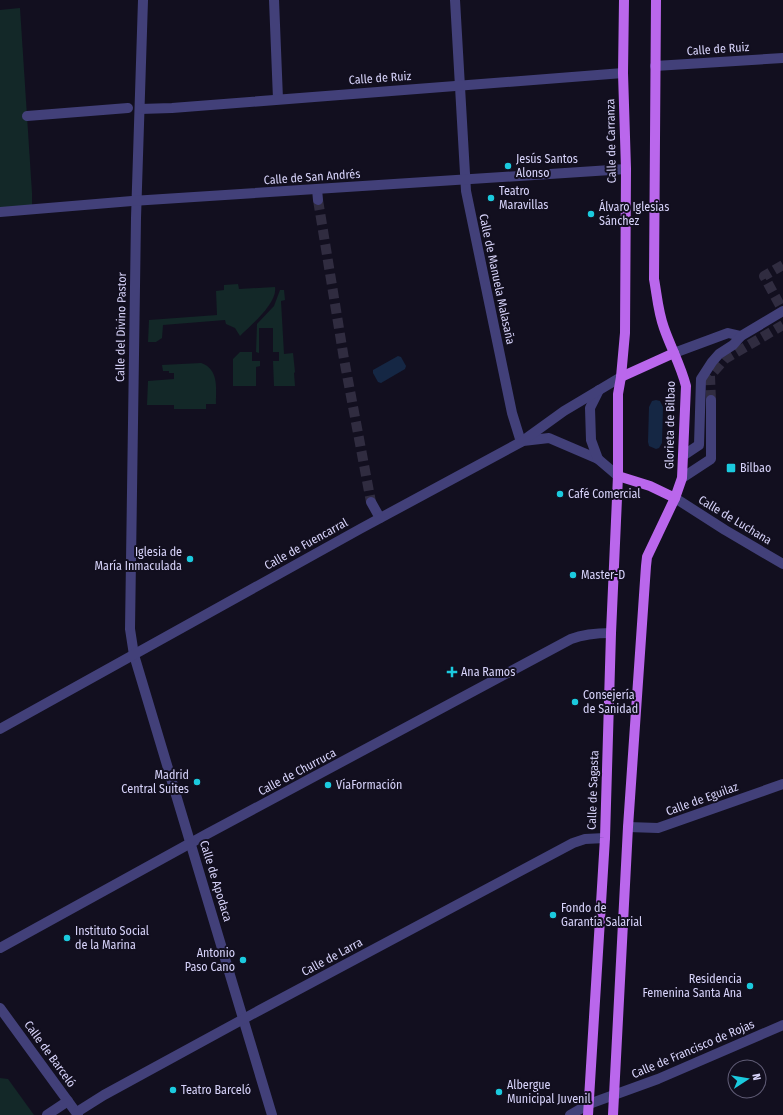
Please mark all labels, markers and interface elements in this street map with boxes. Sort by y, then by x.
street label: Calle de Ruiz [686,40,750,58]
street label: Calle de Ruiz [348,69,412,87]
street label: Calle de Carranza [603,99,619,183]
place label: Jesús Santos Alonso [516,152,578,180]
marker: Jesús Santos Alonso [503,161,513,171]
street label: Calle de San Andrés [263,167,361,187]
place label: Teatro Maravillas [499,184,549,212]
marker: Teatro Maravillas [486,193,496,203]
place label: Álvaro Iglesias Sánchez [599,199,669,228]
marker: Álvaro Iglesias Sánchez [586,209,596,219]
street label: Calle de Manuela Malasaña [476,212,518,346]
street label: Calle del Divino Pastor [113,271,129,382]
street label: Glorieta de Bilbao [662,381,678,469]
place label: Bilbao [740,461,771,475]
marker: Bilbao [725,462,737,474]
place label: Café Comercial [568,487,640,501]
marker: Café Comercial [555,489,565,499]
street label: Calle de Luchana [696,493,774,547]
street label: Calle de Fuencarral [262,515,350,573]
place label: Iglesia de María Inmaculada [94,545,182,573]
marker: Iglesia de María Inmaculada [185,554,195,564]
place label: Master-D [581,568,625,582]
marker: Master-D [568,570,578,580]
place label: Ana Ramos [461,665,515,679]
marker: Ana Ramos [446,666,458,678]
place label: Consejería de Sanidad [583,688,638,716]
marker: Consejería de Sanidad [570,697,580,707]
street label: Calle de Churruca [256,746,338,798]
street label: Calle de Sagasta [585,750,601,830]
place label: Madrid Central Suites [121,768,189,796]
marker: Madrid Central Suites [192,777,202,787]
place label: VíaFormación [336,778,402,792]
street label: Calle de Eguilaz [664,779,740,819]
marker: VíaFormación [323,780,333,790]
street label: Calle de Apodaca [197,839,235,923]
place label: Fondo de Garantía Salarial [561,901,642,929]
marker: Fondo de Garantía Salarial [548,910,558,920]
place label: Instituto Social de la Marina [75,924,149,952]
marker: Instituto Social de la Marina [62,933,72,943]
street label: Calle de Larra [299,935,365,979]
place label: Antonio Paso Cano [185,946,235,974]
marker: Antonio Paso Cano [238,955,248,965]
place label: Residencia Femenina Santa Ana [642,972,742,1000]
marker: Residencia Femenina Santa Ana [745,981,755,991]
street label: Calle de Francisco de Rojas [630,1017,756,1081]
street label: Calle de Barceló [21,1018,79,1090]
north arrow [727,1059,767,1099]
text: N [749,1072,763,1082]
place label: Albergue Municipal Juvenil [507,1078,591,1106]
place label: Teatro Barceló [181,1083,251,1097]
marker: Teatro Barceló [168,1085,178,1095]
marker: Albergue Municipal Juvenil [494,1087,504,1097]

